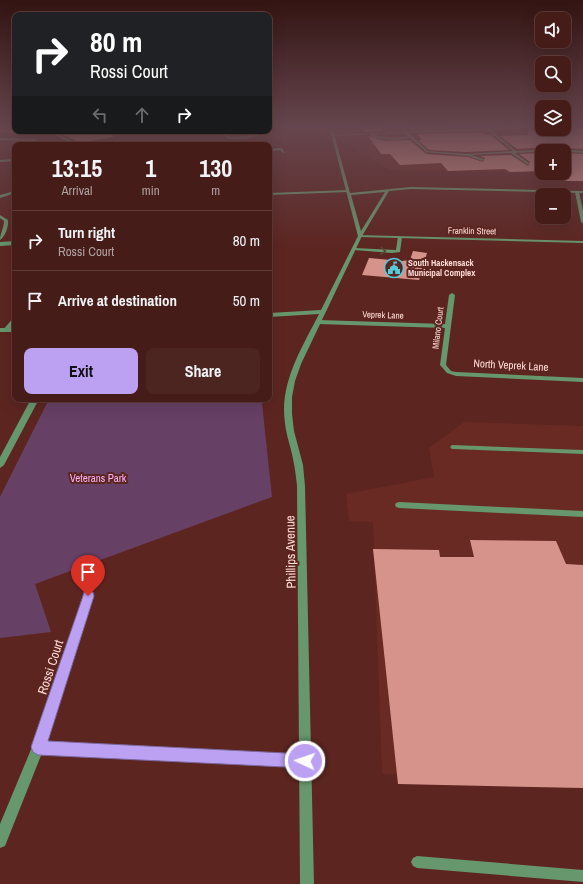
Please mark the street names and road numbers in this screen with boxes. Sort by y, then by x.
street label: Franklin Street [448,225,496,237]
street label: Milano Court [429,306,447,350]
street label: Veprek Lane [362,308,404,322]
street label: North Veprek Lane [473,356,549,374]
street label: Phillips Avenue [281,515,300,589]
street label: Rossi Court [34,638,67,697]

